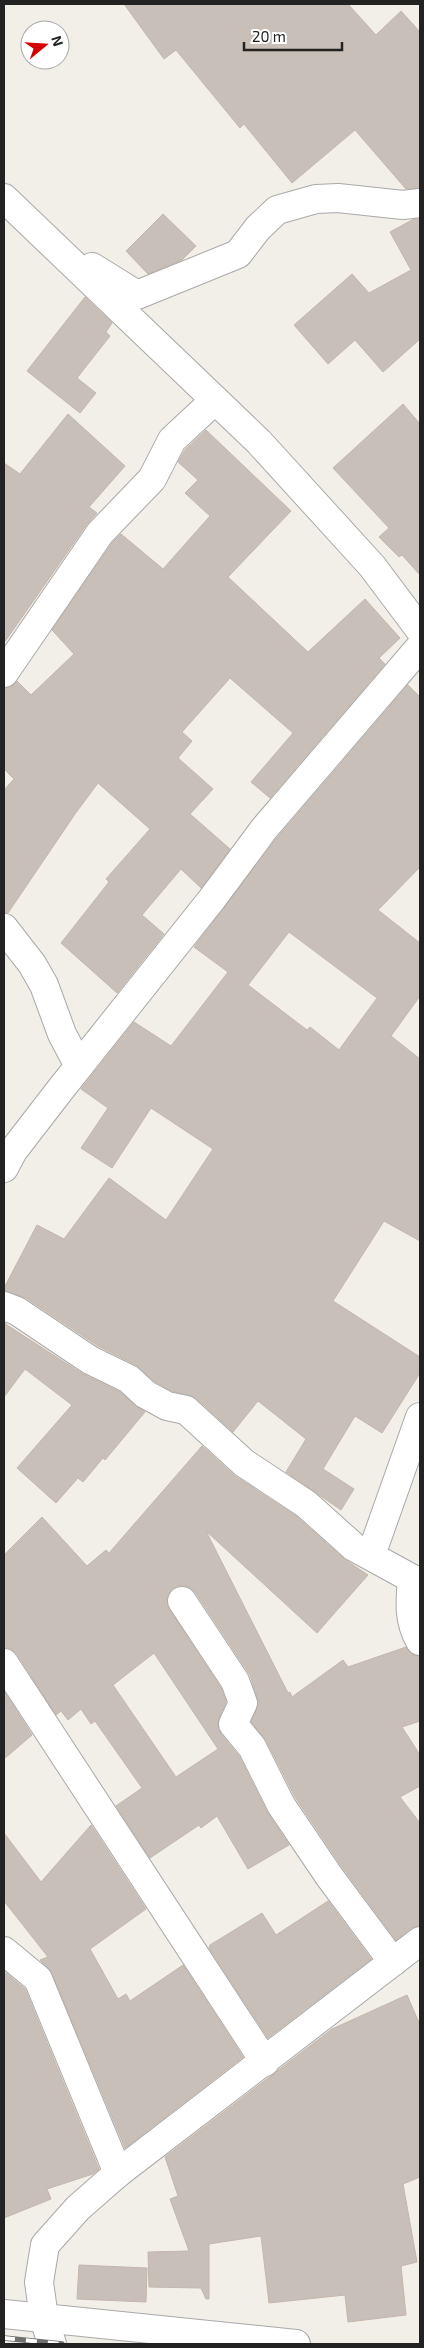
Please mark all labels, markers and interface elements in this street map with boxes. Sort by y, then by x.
north arrow [20,20,70,70]
scale bar [244,20,342,52]
text: 20 m [252,27,286,45]
text: N [48,33,67,48]

